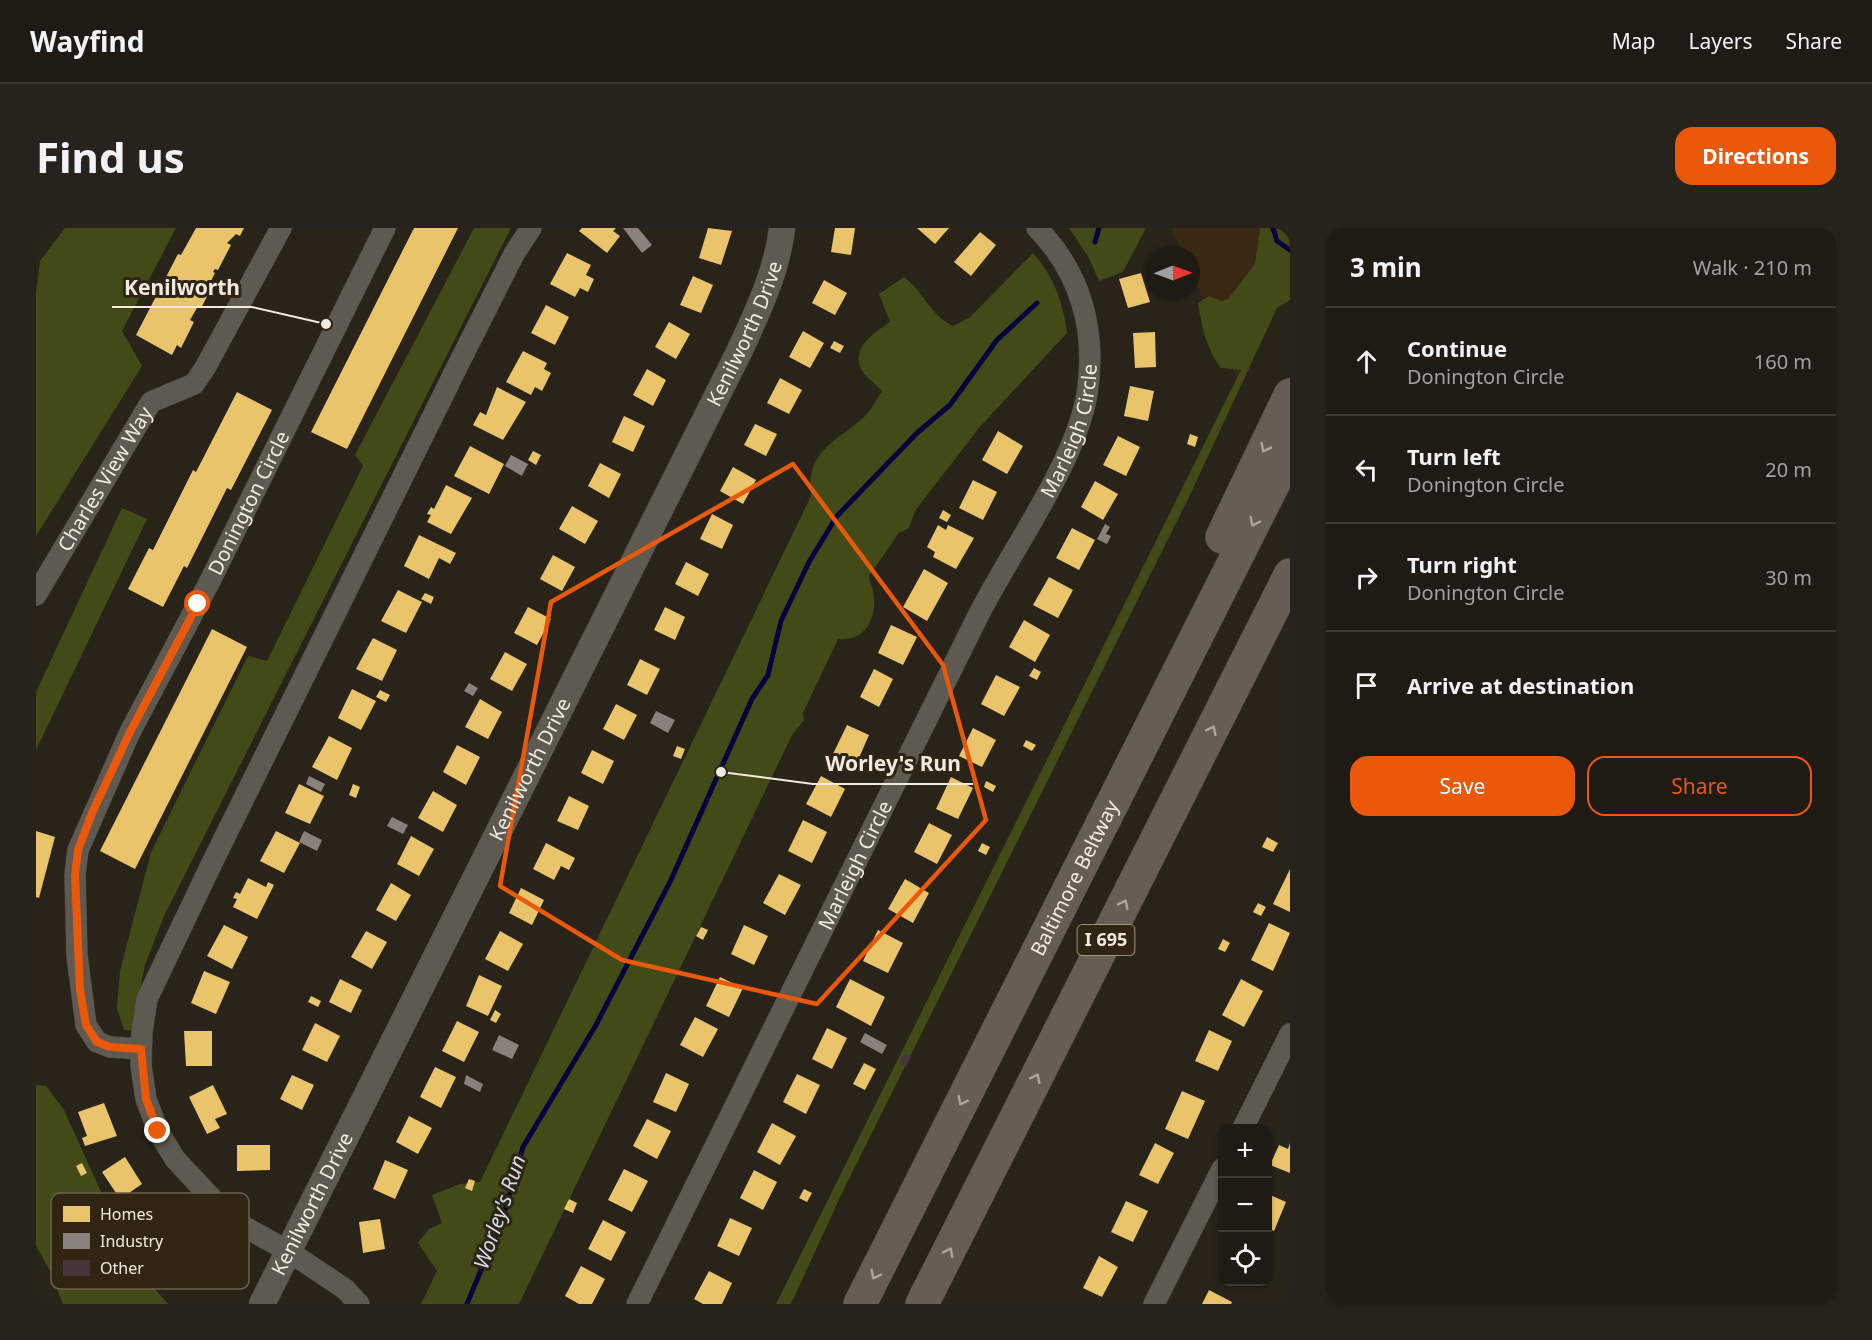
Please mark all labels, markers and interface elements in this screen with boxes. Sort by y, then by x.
text: Wayfind [30,22,144,60]
text: Map [1612,27,1656,55]
text: Layers [1689,27,1753,55]
text: Share [1786,27,1842,55]
button: Directions [1675,127,1836,185]
text: Find us [36,128,185,185]
north arrow [1146,246,1200,300]
text: 3 min [1350,249,1422,285]
text: Walk · 210 m [1693,254,1812,281]
street label: Kenilworth Drive [700,258,788,411]
callout: Kenilworth [112,268,252,307]
text: Kenilworth [124,273,240,301]
text: Continue [1407,333,1507,363]
icon: ahead [1350,345,1383,378]
text: 160 m [1754,348,1812,375]
street label: Marleigh Circle [1034,363,1103,502]
text: Donington Circle [1407,363,1564,390]
street label: Charles View Way [51,401,159,556]
street label: Donington Circle [201,426,295,579]
one-way arrow [1260,441,1272,452]
text: Turn left [1407,441,1501,471]
icon: left [1350,453,1383,486]
text: 20 m [1765,456,1812,483]
text: Donington Circle [1407,471,1564,498]
one-way arrow [1250,515,1261,526]
text: Turn right [1407,549,1517,579]
icon: right [1350,561,1383,594]
text: 30 m [1765,564,1812,591]
text: Donington Circle [1407,579,1564,606]
route start [184,590,210,616]
icon: arrive [1350,669,1383,702]
text: Arrive at destination [1407,670,1634,700]
street label: Kenilworth Drive [482,693,577,845]
one-way arrow [1205,725,1216,736]
callout: Worley's Run [813,745,973,784]
text: Worley's Run [825,749,961,777]
button: Save [1350,756,1575,816]
button: Share [1587,756,1812,816]
street label: Baltimore Beltway [1024,795,1125,960]
street label: Marleigh Circle [811,796,898,934]
one-way arrow [1117,899,1129,910]
road number: I 695 [1078,925,1134,955]
one-way arrow [1029,1073,1041,1084]
one-way arrow [958,1094,970,1105]
route end [144,1117,170,1143]
map controls [1218,1124,1272,1286]
button: + [1218,1124,1272,1178]
street label: Kenilworth Drive [265,1127,359,1280]
water label: Worley's Run [466,1151,532,1272]
button: − [1218,1178,1272,1232]
legend [51,1193,249,1289]
text: Homes [100,1203,153,1225]
text: Industry [100,1230,164,1252]
button: locate [1218,1232,1272,1286]
one-way arrow [941,1247,953,1258]
text: Other [100,1257,144,1279]
one-way arrow [870,1268,882,1279]

